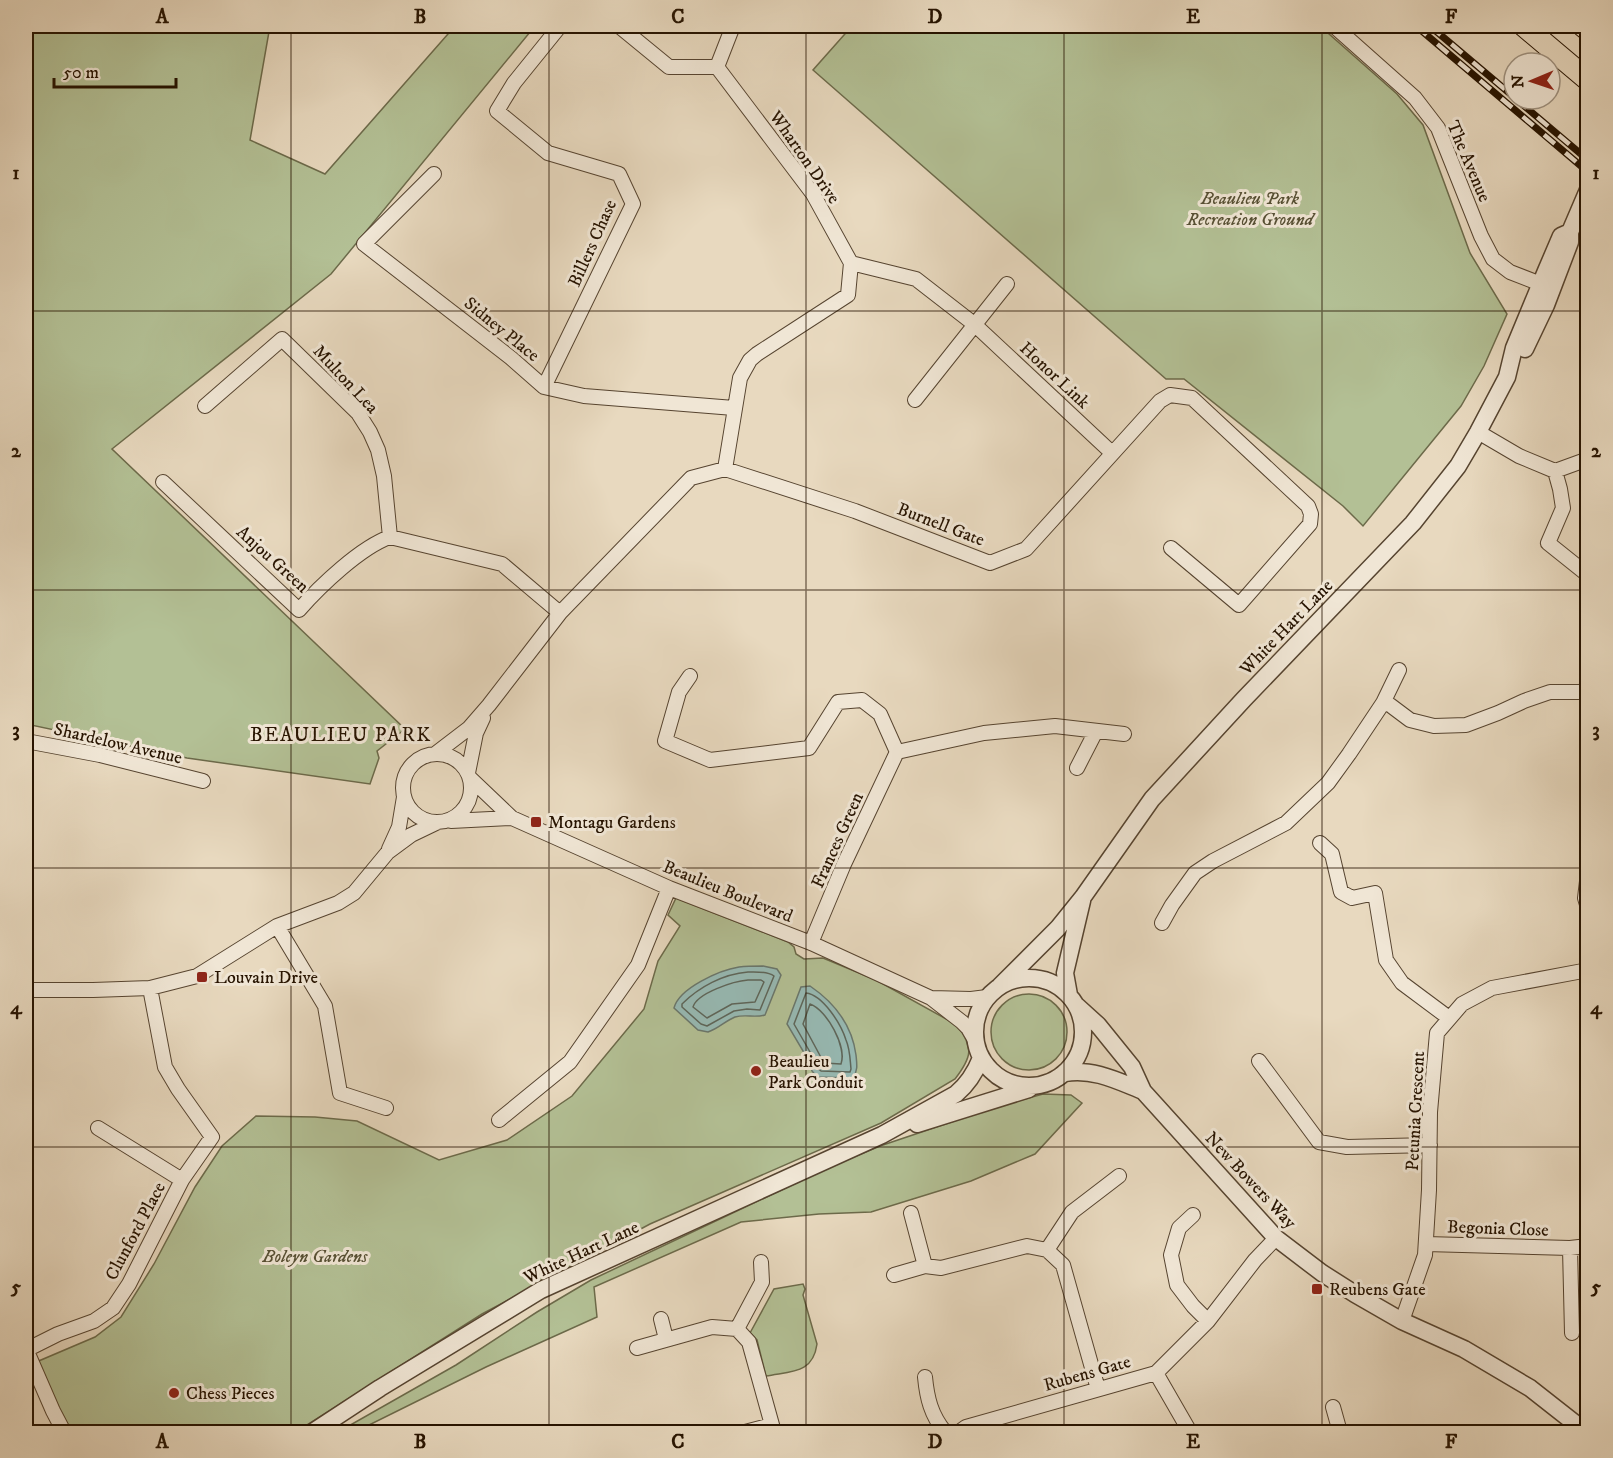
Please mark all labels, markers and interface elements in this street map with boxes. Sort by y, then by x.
text: A [155,5,170,30]
text: B [414,5,426,30]
text: C [671,5,685,30]
text: D [928,5,943,30]
text: E [1186,5,1200,30]
text: F [1445,5,1458,30]
scale bar [54,51,176,89]
north arrow [1502,51,1562,111]
text: 50 m [63,62,99,84]
text: N [1508,75,1528,88]
street label: Wharton Drive [763,106,844,208]
street label: The Avenue [1441,117,1495,205]
text: 1 [12,161,20,186]
text: 1 [1592,161,1600,186]
park label: Beaulieu Park Recreation Ground [1186,188,1316,231]
street label: Billers Chase [564,196,622,290]
street label: Sidney Place [459,293,544,367]
street label: Honor Link [1015,338,1094,414]
street label: Multon Lea [308,341,383,419]
text: 2 [11,439,22,464]
text: 2 [1591,439,1602,464]
street label: Burnell Gate [894,498,987,552]
street label: Anjou Green [231,521,314,598]
street label: White Hart Lane [1235,575,1338,681]
text: 3 [12,718,20,743]
text: 3 [1592,718,1600,743]
street label: Shardelow Avenue [52,719,184,769]
district label: BEAULIEU PARK [250,723,432,748]
street label: Frances Green [807,789,869,892]
place label: Montagu Gardens [548,812,676,834]
marker: Montagu Gardens [529,815,543,829]
street label: Beaulieu Boulevard [660,856,796,928]
place label: Louvain Drive [214,967,318,989]
marker: Louvain Drive [195,970,209,984]
text: 4 [10,996,23,1021]
text: 4 [1590,996,1603,1021]
street label: Petunia Crescent [1402,1050,1430,1172]
place label: Beaulieu Park Conduit [768,1051,864,1094]
marker: Beaulieu Park Conduit [749,1064,763,1078]
street label: New Bowers Way [1200,1128,1301,1234]
street label: Clunford Place [101,1179,171,1284]
street label: Begonia Close [1447,1216,1549,1242]
street label: White Hart Lane [519,1217,643,1290]
park label: Boleyn Gardens [262,1246,368,1268]
text: 5 [10,1275,21,1300]
text: 5 [1590,1275,1601,1300]
place label: Reubens Gate [1329,1279,1426,1301]
marker: Reubens Gate [1310,1282,1324,1296]
street label: Rubens Gate [1041,1351,1133,1397]
place label: Chess Pieces [186,1383,274,1405]
marker: Chess Pieces [167,1386,181,1400]
text: A [155,1430,170,1455]
text: B [414,1430,426,1455]
text: C [671,1430,685,1455]
text: D [928,1430,943,1455]
text: E [1186,1430,1200,1455]
text: F [1445,1430,1458,1455]

